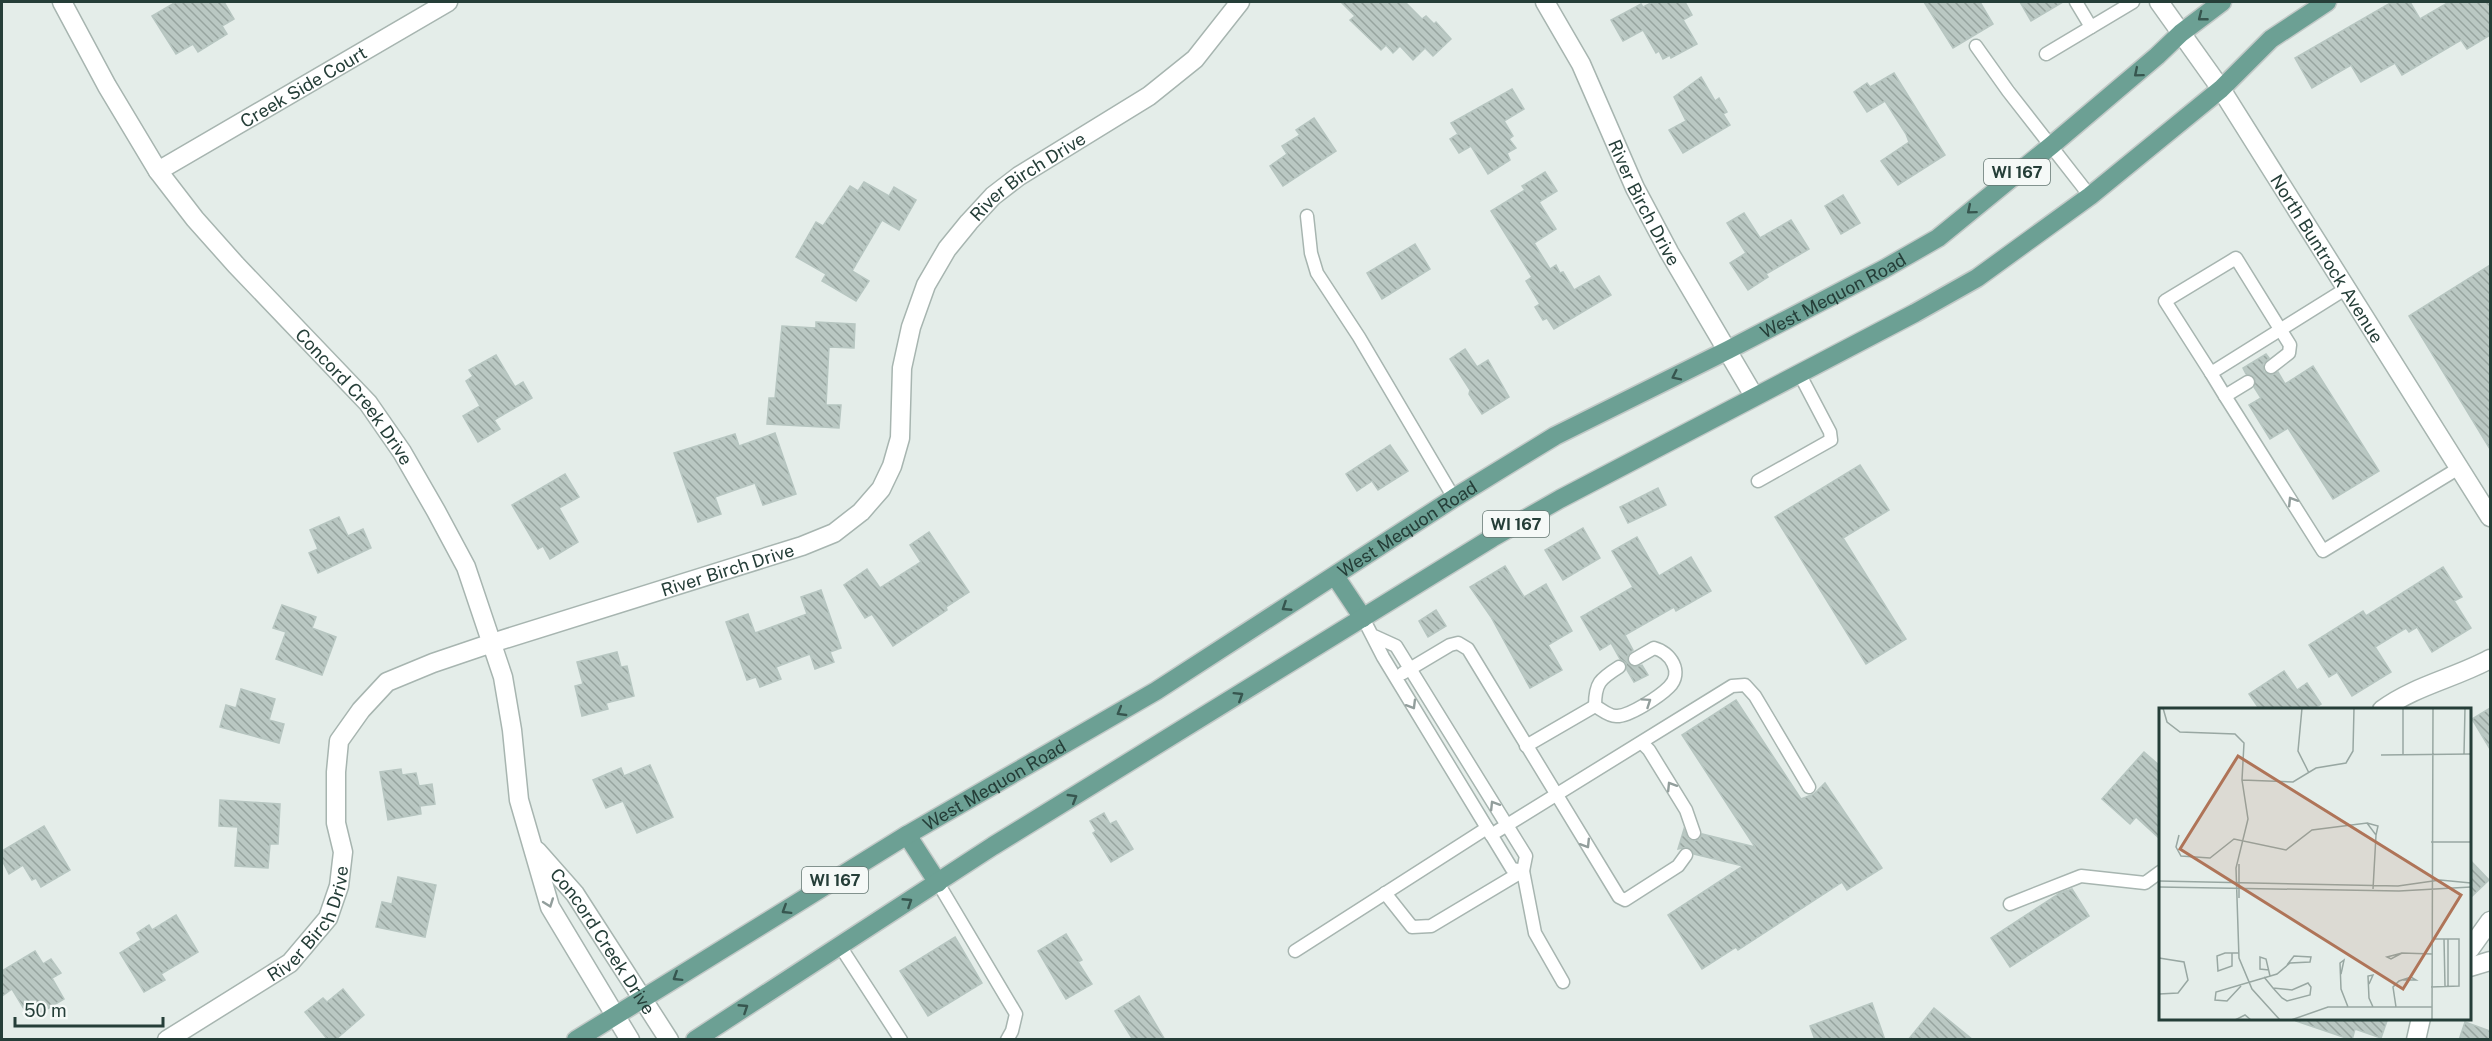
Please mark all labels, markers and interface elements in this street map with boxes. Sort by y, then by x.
one-way arrow [2197,10,2208,21]
street label: Creek Side Court [236,41,370,131]
one-way arrow [2134,65,2145,76]
street label: River Birch Drive [965,127,1089,225]
street label: River Birch Drive [1605,136,1685,269]
road number: WI 167 [1984,159,2050,185]
street label: North Buntrock Avenue [2267,170,2388,346]
one-way arrow [1967,203,1978,214]
street label: West Mequon Road [1756,248,1909,342]
street label: Concord Creek Drive [291,324,418,468]
one-way arrow [1671,369,1682,381]
street label: West Mequon Road [1333,476,1481,581]
one-way arrow [2288,497,2299,508]
road number: WI 167 [1483,511,1549,537]
street label: River Birch Drive [658,539,796,600]
one-way arrow [1282,600,1292,612]
one-way arrow [1233,691,1243,703]
one-way arrow [1640,698,1651,709]
one-way arrow [1405,699,1417,709]
one-way arrow [1117,704,1127,716]
inset map [2159,708,2471,1020]
street label: West Mequon Road [919,735,1069,834]
one-way arrow [1667,782,1679,792]
one-way arrow [1067,793,1077,805]
one-way arrow [1490,801,1502,811]
one-way arrow [1579,837,1590,848]
street label: Concord Creek Drive [546,863,660,1018]
street label: River Birch Drive [263,865,352,985]
road number: WI 167 [802,867,868,893]
one-way arrow [542,897,555,908]
one-way arrow [902,898,912,910]
one-way arrow [782,903,792,915]
one-way arrow [673,969,683,981]
scale bar [15,990,164,1028]
text: 50 m [24,1000,67,1021]
one-way arrow [737,1004,748,1015]

